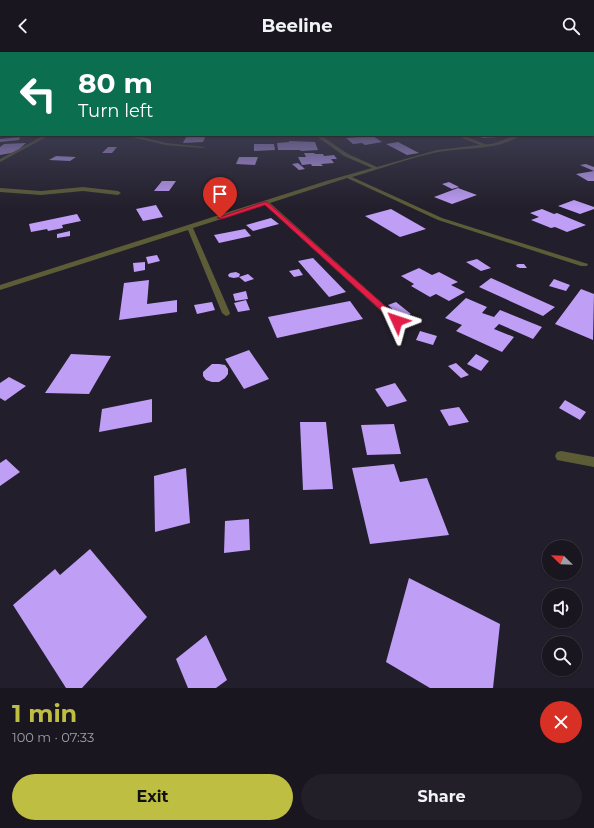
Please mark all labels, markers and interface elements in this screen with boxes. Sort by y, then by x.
icon: back [12,15,34,37]
text: Beeline [261,15,333,37]
icon: search [560,15,582,37]
text: 80 m [78,66,153,100]
icon: left [12,68,64,120]
text: Turn left [78,100,153,122]
pin [203,177,237,218]
icon: arrive [209,183,231,205]
position arrow [376,300,418,342]
north arrow [542,540,582,580]
map controls [542,540,582,676]
button: sound [542,588,582,628]
button: search [542,636,582,676]
text: 1 min [12,699,77,728]
button: close [540,701,582,743]
text: 100 m · 07:33 [12,729,94,745]
button: Exit [12,774,293,820]
button: Share [301,774,582,820]

